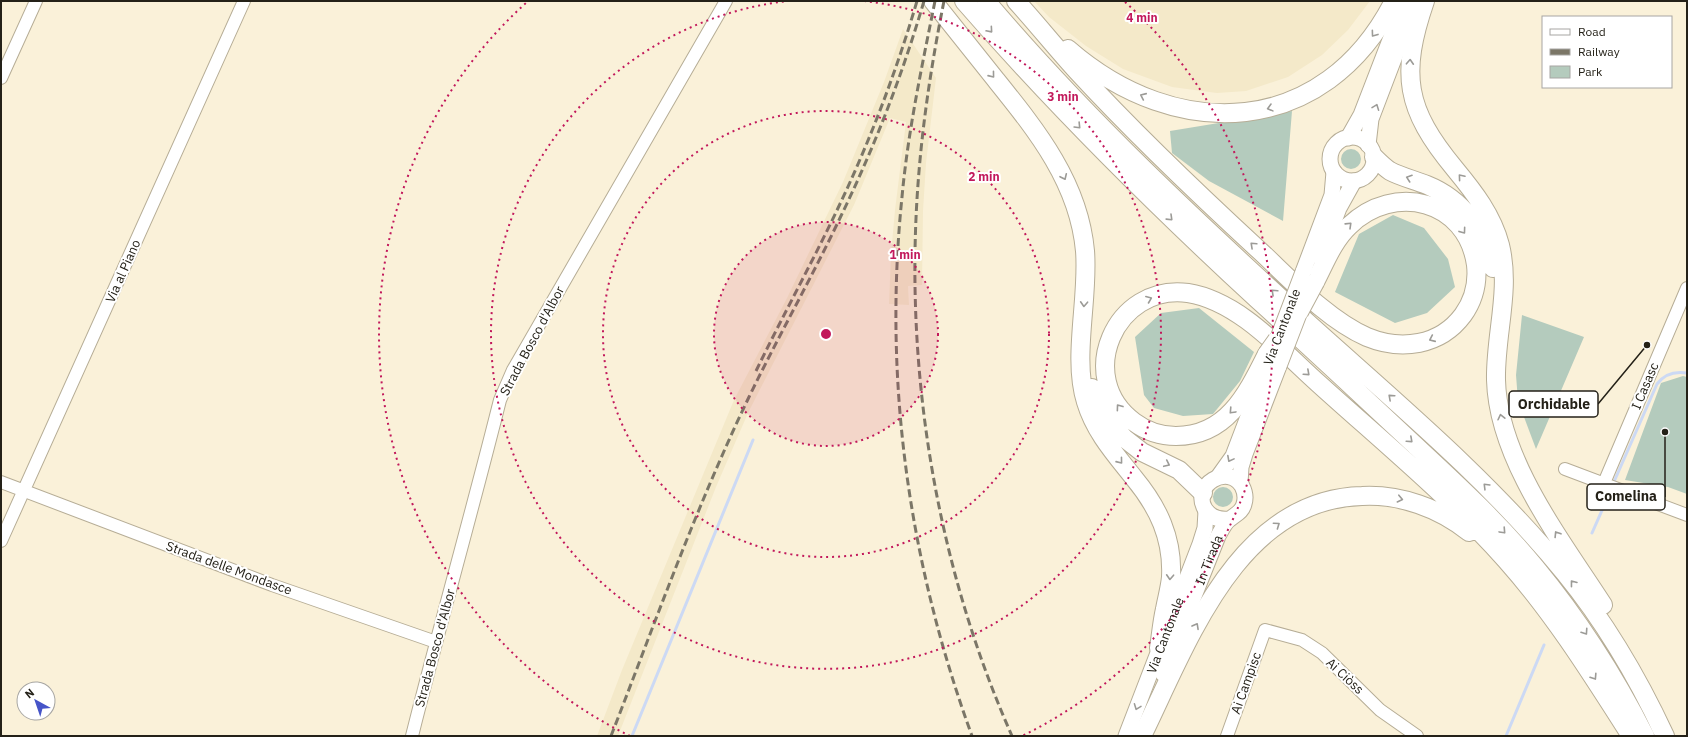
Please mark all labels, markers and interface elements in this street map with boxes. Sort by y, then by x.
text: 4 min [1126,10,1158,25]
legend [1542,16,1672,88]
text: Road [1578,24,1606,39]
one-way arrow [985,26,992,33]
one-way arrow [1371,30,1378,37]
text: Railway [1578,44,1620,59]
one-way arrow [1406,59,1415,65]
text: Park [1578,64,1603,79]
one-way arrow [988,71,995,78]
text: 3 min [1047,89,1079,104]
one-way arrow [1139,93,1147,101]
one-way arrow [1266,103,1273,112]
one-way arrow [1371,103,1379,110]
one-way arrow [1073,121,1081,129]
text: 2 min [968,169,1000,184]
one-way arrow [1059,173,1067,180]
one-way arrow [1459,174,1466,181]
one-way arrow [1405,175,1412,183]
one-way arrow [1165,213,1173,220]
one-way arrow [1344,223,1352,230]
one-way arrow [1458,226,1465,233]
street label: Via al Piano [102,237,144,305]
one-way arrow [1250,242,1258,250]
text: 1 min [889,247,921,262]
street label: Strada Bosco d'Albor [496,283,568,399]
street label: Via Cantonale [1260,286,1304,368]
one-way arrow [1271,289,1279,296]
one-way arrow [1145,295,1152,303]
one-way arrow [1079,301,1088,307]
centre of rings [819,327,833,341]
one-way arrow [1429,334,1437,342]
street label: I Casasc [1628,360,1663,412]
one-way arrow [1302,369,1310,376]
callout: Orchidable [1509,391,1598,417]
one-way arrow [1388,395,1396,402]
text: Orchidable [1518,395,1590,413]
one-way arrow [1117,405,1124,412]
one-way arrow [1230,407,1237,414]
one-way arrow [1497,414,1506,421]
one-way arrow [1405,436,1413,443]
one-way arrow [1228,455,1235,462]
one-way arrow [1116,457,1123,464]
one-way arrow [1162,459,1170,467]
one-way arrow [1483,483,1491,491]
callout: Comelina [1587,484,1665,510]
text: Comelina [1595,487,1657,505]
one-way arrow [1397,495,1403,503]
one-way arrow [1272,523,1279,530]
one-way arrow [1498,526,1506,534]
one-way arrow [1555,531,1562,538]
street label: In Tirada [1191,532,1226,587]
street label: Strada delle Mondasce [164,537,294,599]
one-way arrow [1166,574,1175,580]
one-way arrow [1570,580,1577,587]
street label: Strada Bosco d'Albor [411,587,459,709]
street label: Via Cantonale [1142,595,1187,676]
one-way arrow [1192,623,1199,630]
one-way arrow [1580,628,1588,635]
street label: Ai Campisc [1227,649,1265,716]
street label: Ai Ciòss [1322,654,1368,698]
one-way arrow [1589,673,1596,680]
north arrow [16,681,56,721]
text: N [22,685,37,701]
one-way arrow [1133,703,1141,710]

